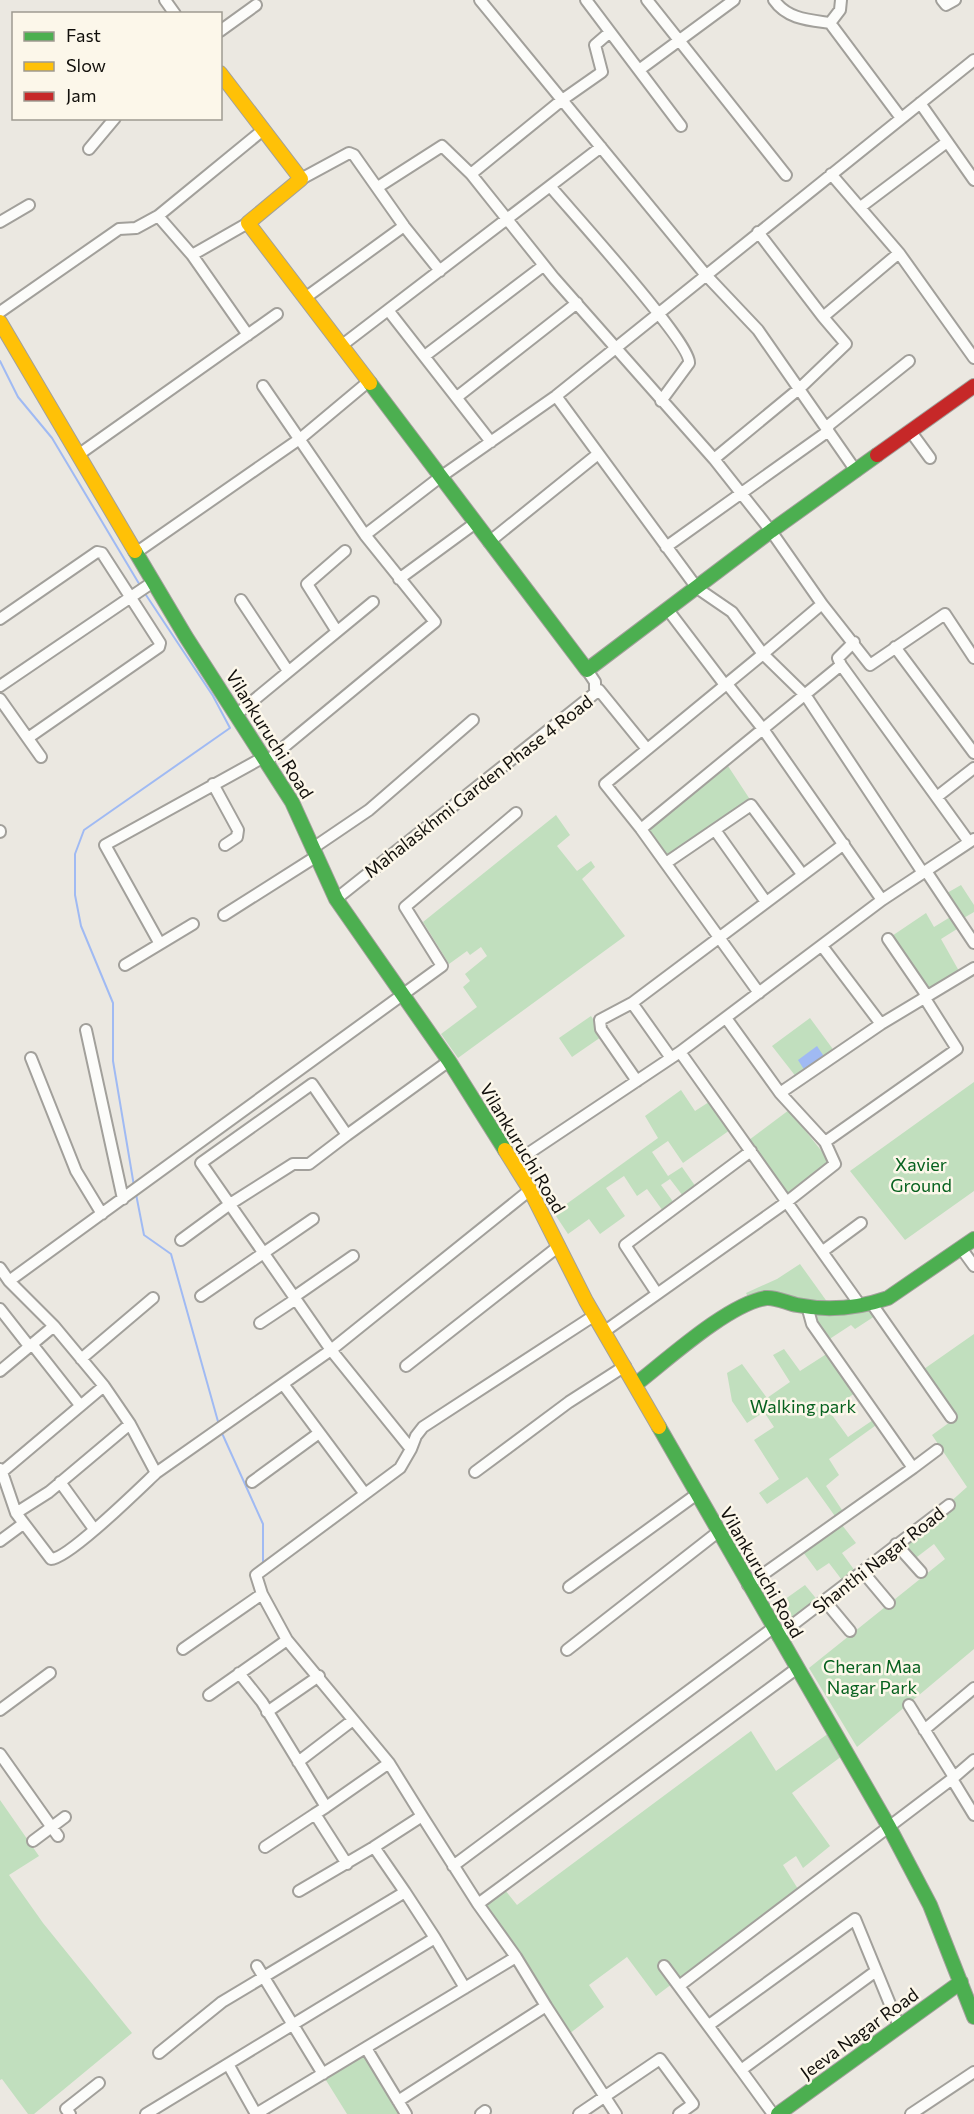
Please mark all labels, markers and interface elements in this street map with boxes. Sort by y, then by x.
legend [12,12,222,120]
text: Fast [66,24,101,46]
text: Slow [66,54,106,76]
text: Jam [66,84,96,106]
street label: Vilankuruchi Road [222,666,318,802]
street label: Mahalaskhmi Garden Phase 4 Road [359,690,597,882]
street label: Vilankuruchi Road [476,1079,570,1217]
park label: Xavier Ground [890,1153,952,1196]
park label: Walking park [750,1395,856,1417]
street label: Shanthi Nagar Road [808,1502,948,1618]
street label: Vilankuruchi Road [716,1503,808,1641]
park label: Cheran Maa Nagar Park [823,1655,921,1698]
street label: Jeeva Nagar Road [796,1983,922,2083]

